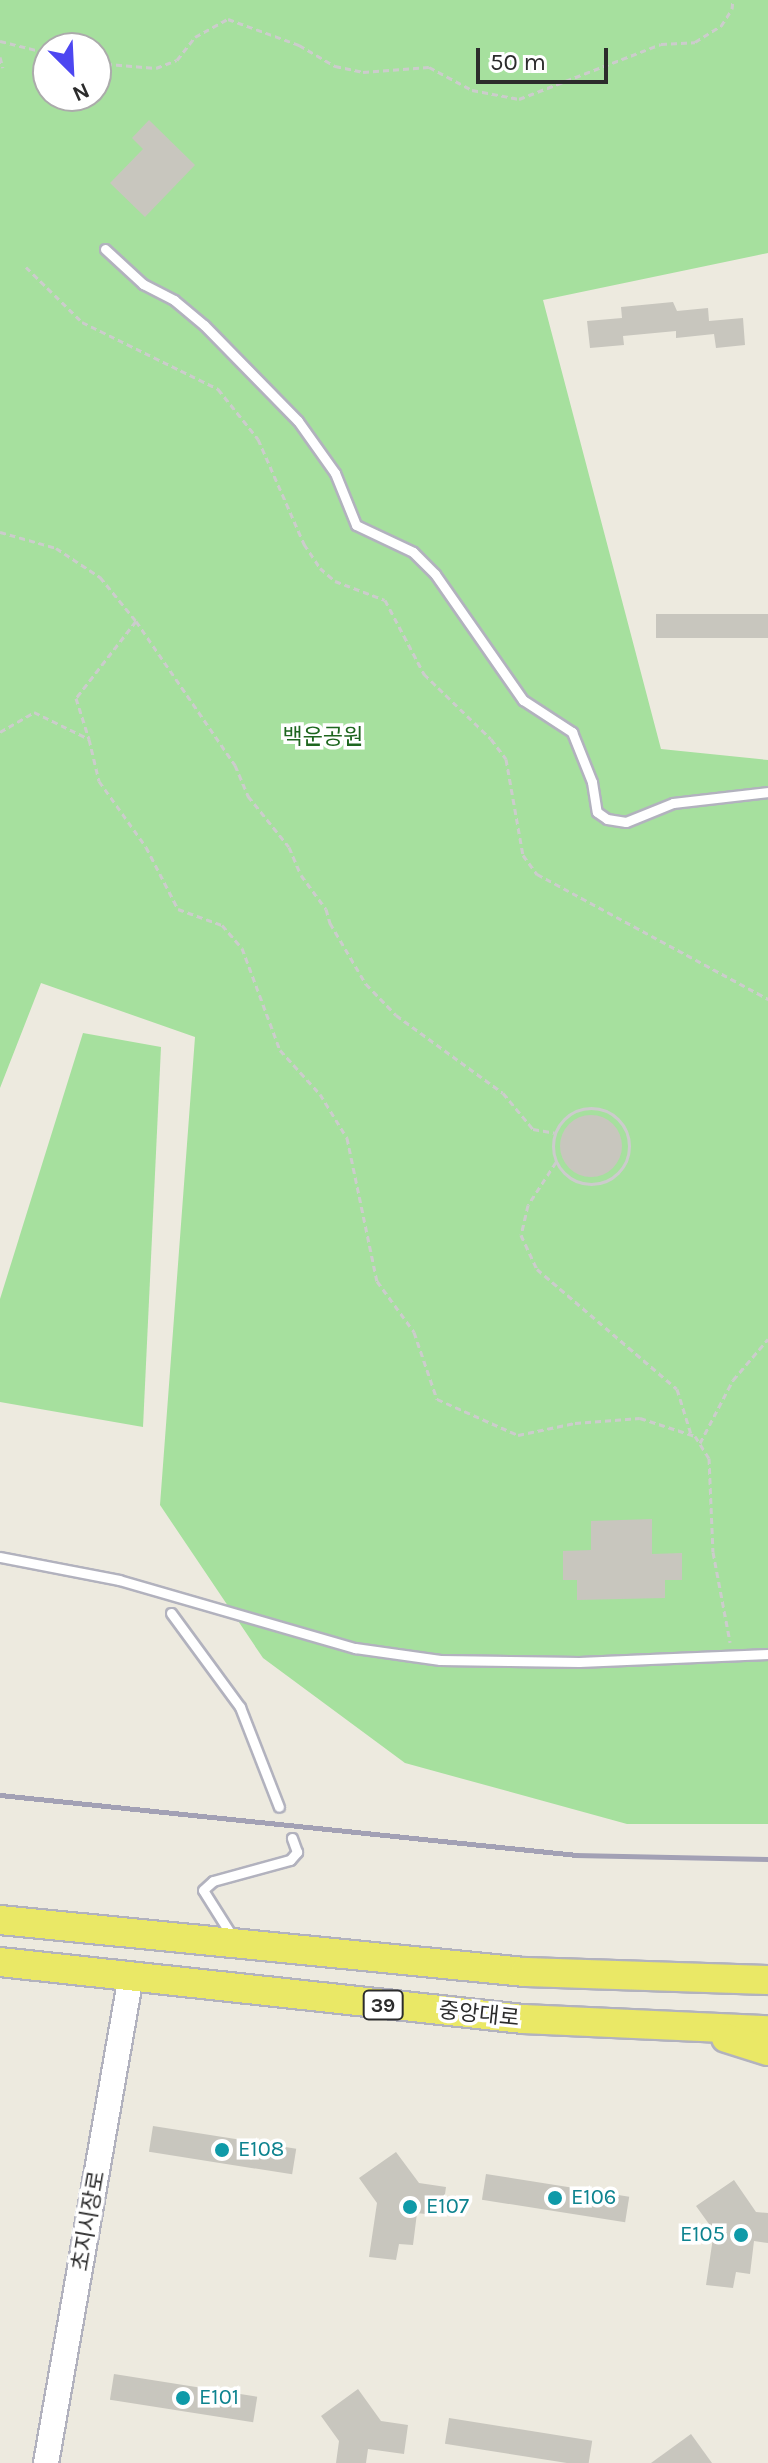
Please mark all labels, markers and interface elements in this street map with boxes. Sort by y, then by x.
north arrow [32,32,112,112]
scale bar [480,32,612,82]
text: 50 m [490,48,546,76]
text: N [68,77,93,107]
park label: 백운공원 [283,725,363,751]
road number: 39 [361,1989,405,2021]
street label: 중앙대로 [437,1998,521,2032]
place label: E108 [238,2137,284,2163]
marker: E108 [213,2141,231,2159]
street label: 초지시장로 [67,2169,111,2273]
place label: E106 [571,2185,616,2211]
marker: E106 [546,2189,564,2207]
place label: E107 [426,2194,469,2220]
marker: E107 [401,2198,419,2216]
place label: E105 [680,2222,725,2248]
marker: E105 [732,2226,750,2244]
place label: E101 [199,2385,239,2411]
marker: E101 [174,2389,192,2407]

